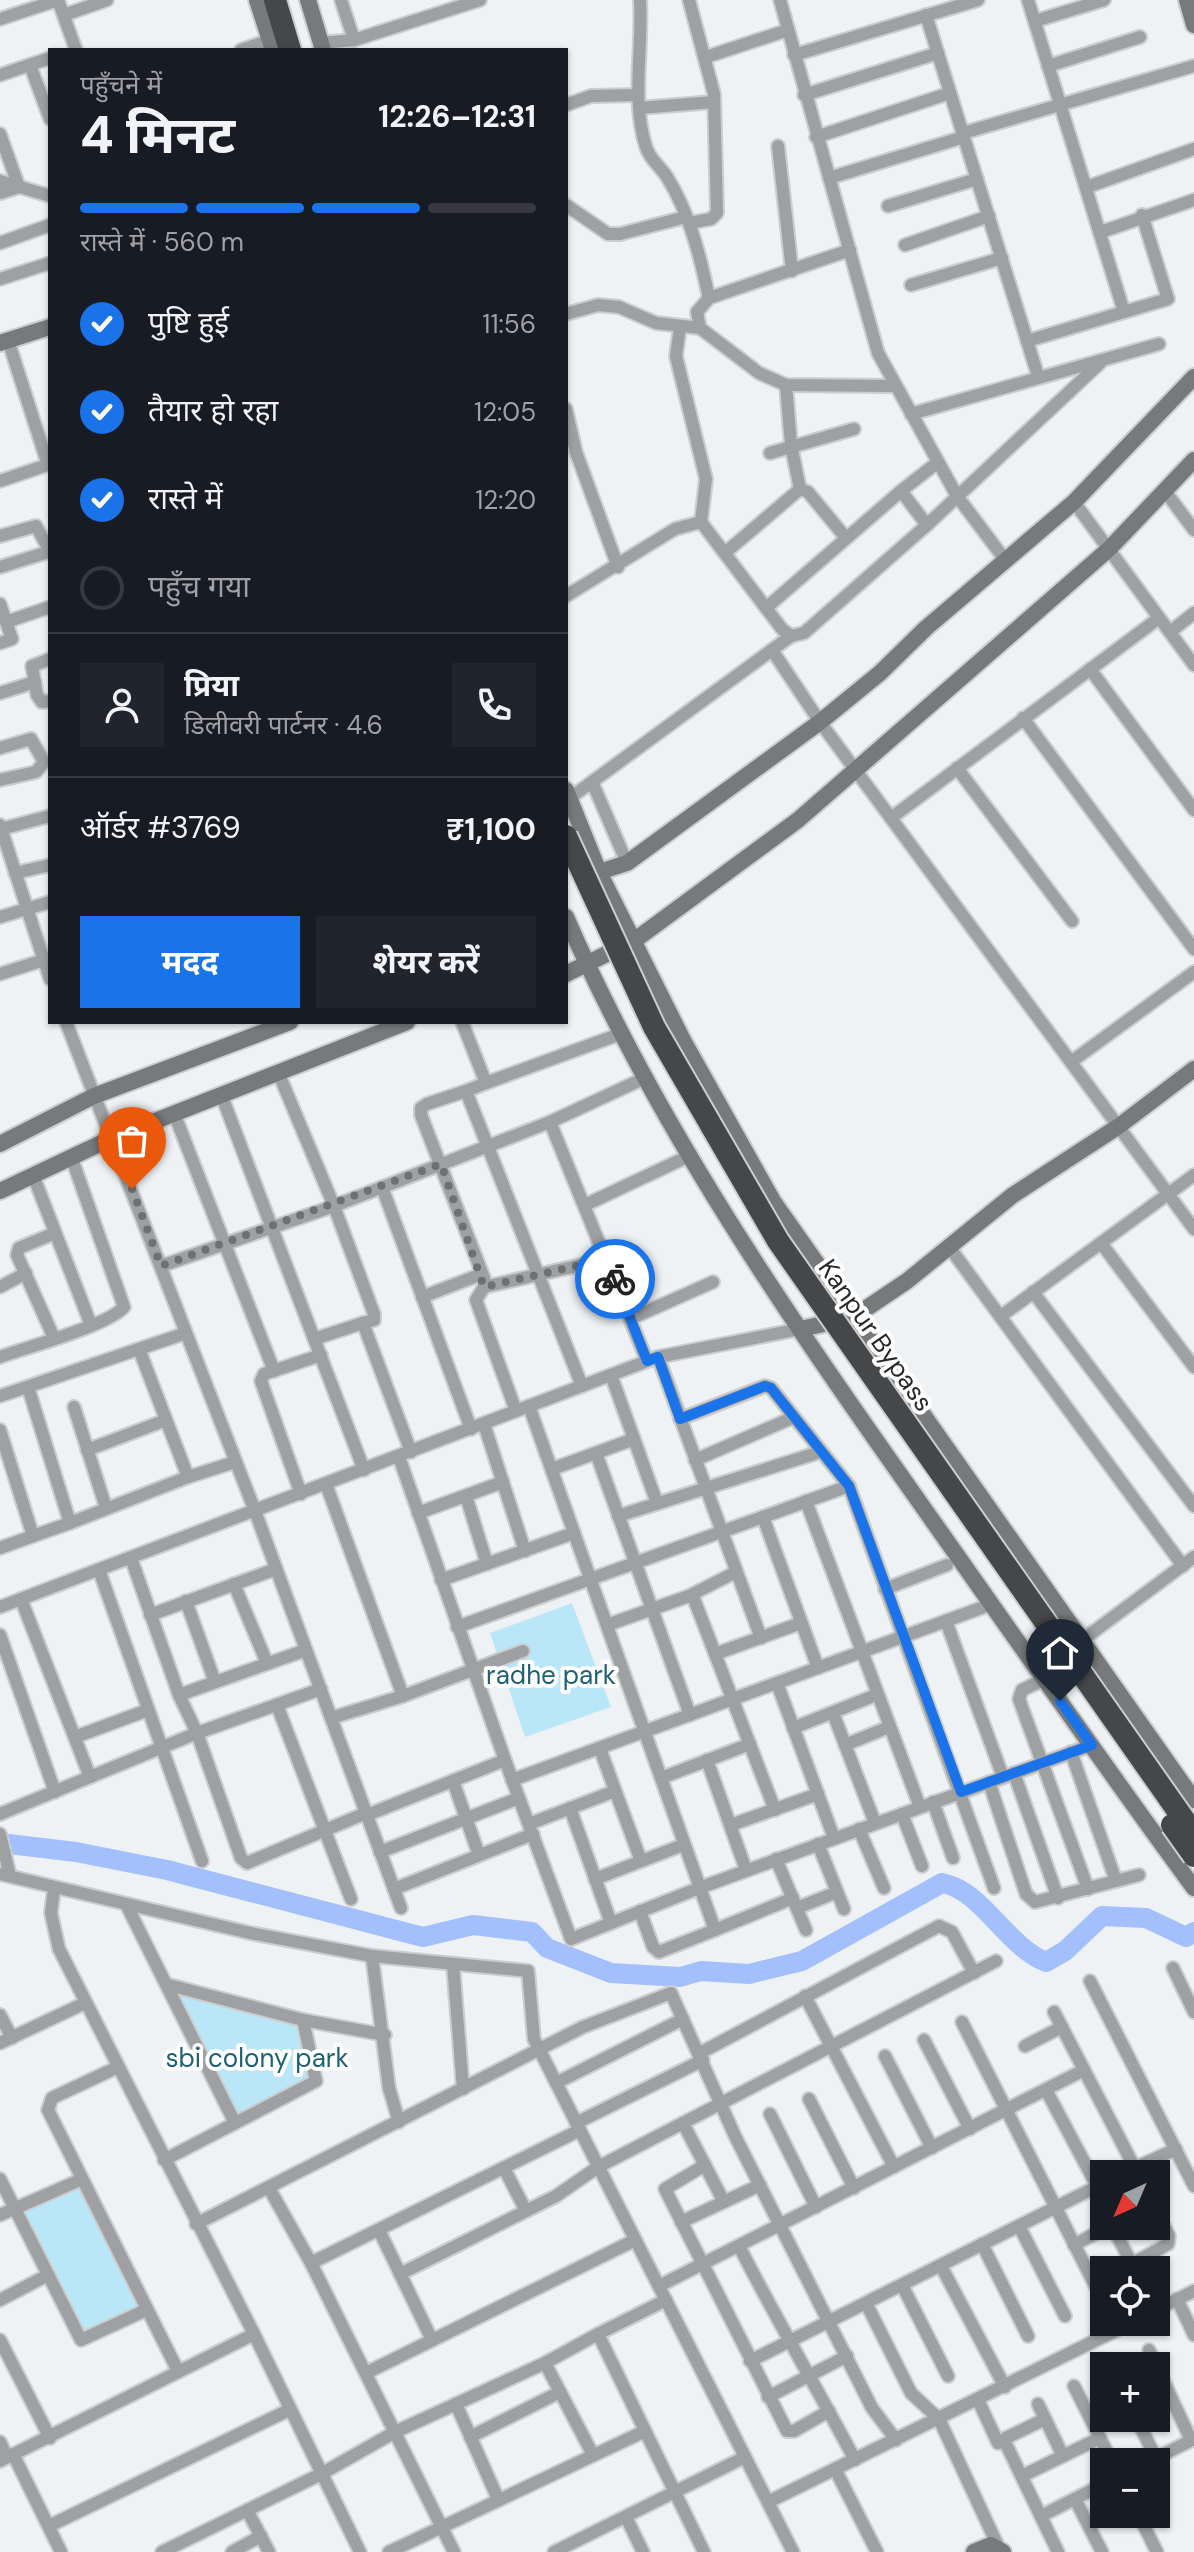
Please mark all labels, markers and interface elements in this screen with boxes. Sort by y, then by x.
text: पहुँचने में [80,68,162,102]
text: 12:26–12:31 [378,97,536,136]
text: 4 मिनट [80,101,235,169]
text: रास्ते में · 560 m [80,225,244,259]
icon: check [80,302,124,346]
text: पुष्टि हुई [148,303,229,342]
text: 11:56 [482,307,536,341]
icon: check [80,390,124,434]
text: तैयार हो रहा [148,391,278,430]
text: 12:05 [474,395,536,429]
icon: check [80,478,124,522]
text: रास्ते में [148,479,223,518]
text: 12:20 [475,483,536,517]
text: पहुँच गया [148,567,250,606]
button: person [80,663,164,747]
button: phone [452,663,536,747]
text: प्रिया [184,666,239,705]
text: डिलीवरी पार्टनर · 4.6 [184,708,383,742]
text: ऑर्डर #3769 [80,808,241,847]
text: ₹1,100 [446,810,536,849]
button: मदद [80,916,300,1008]
button: शेयर करें [316,916,536,1008]
pin [98,1107,166,1189]
icon: bag [110,1119,154,1163]
courier [575,1239,655,1319]
street label: Kanpur Bypass [811,1252,941,1418]
icon: bike [593,1257,637,1301]
pin [1026,1619,1094,1701]
icon: home [1038,1631,1082,1675]
park label: radhe park [486,1658,616,1692]
park label: sbi colony park [165,2041,349,2075]
north arrow [1090,2160,1170,2240]
map controls [1090,2160,1170,2528]
button: locate [1090,2256,1170,2336]
button: + [1090,2352,1170,2432]
button: − [1090,2448,1170,2528]

